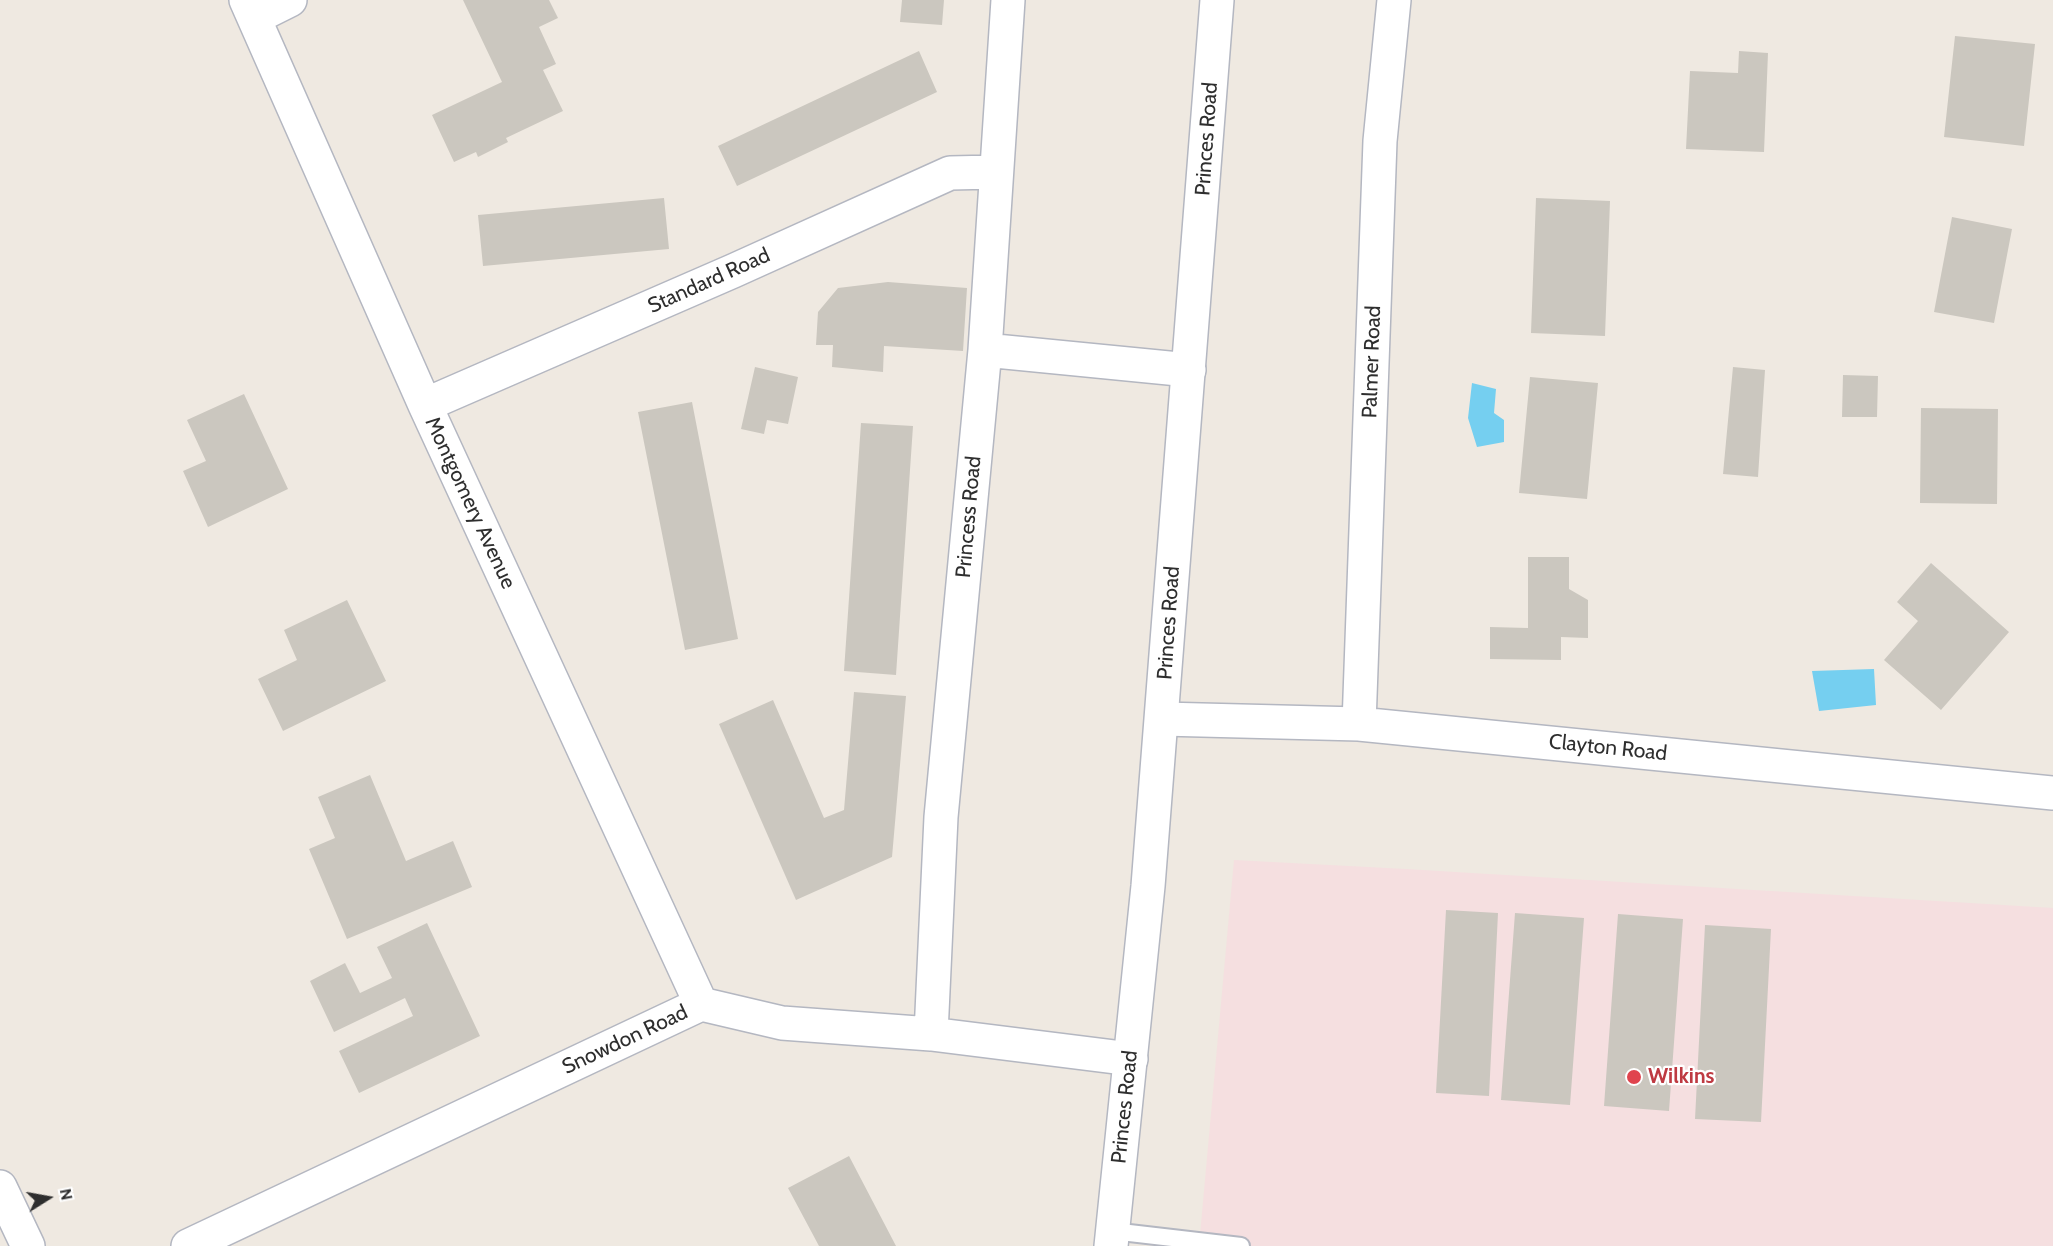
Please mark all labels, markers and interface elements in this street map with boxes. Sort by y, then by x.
street label: Princes Road [1190,81,1224,197]
street label: Standard Road [644,243,774,319]
street label: Palmer Road [1357,305,1387,419]
street label: Montgomery Avenue [419,413,521,593]
street label: Princess Road [951,455,987,579]
street label: Princes Road [1152,565,1186,681]
street label: Clayton Road [1548,729,1668,767]
street label: Snowdon Road [558,1000,692,1080]
street label: Princes Road [1107,1049,1143,1165]
place label: Wilkins [1648,1064,1714,1090]
marker: Wilkins [1625,1068,1643,1086]
north arrow [18,1168,78,1228]
text: N [56,1187,77,1202]

